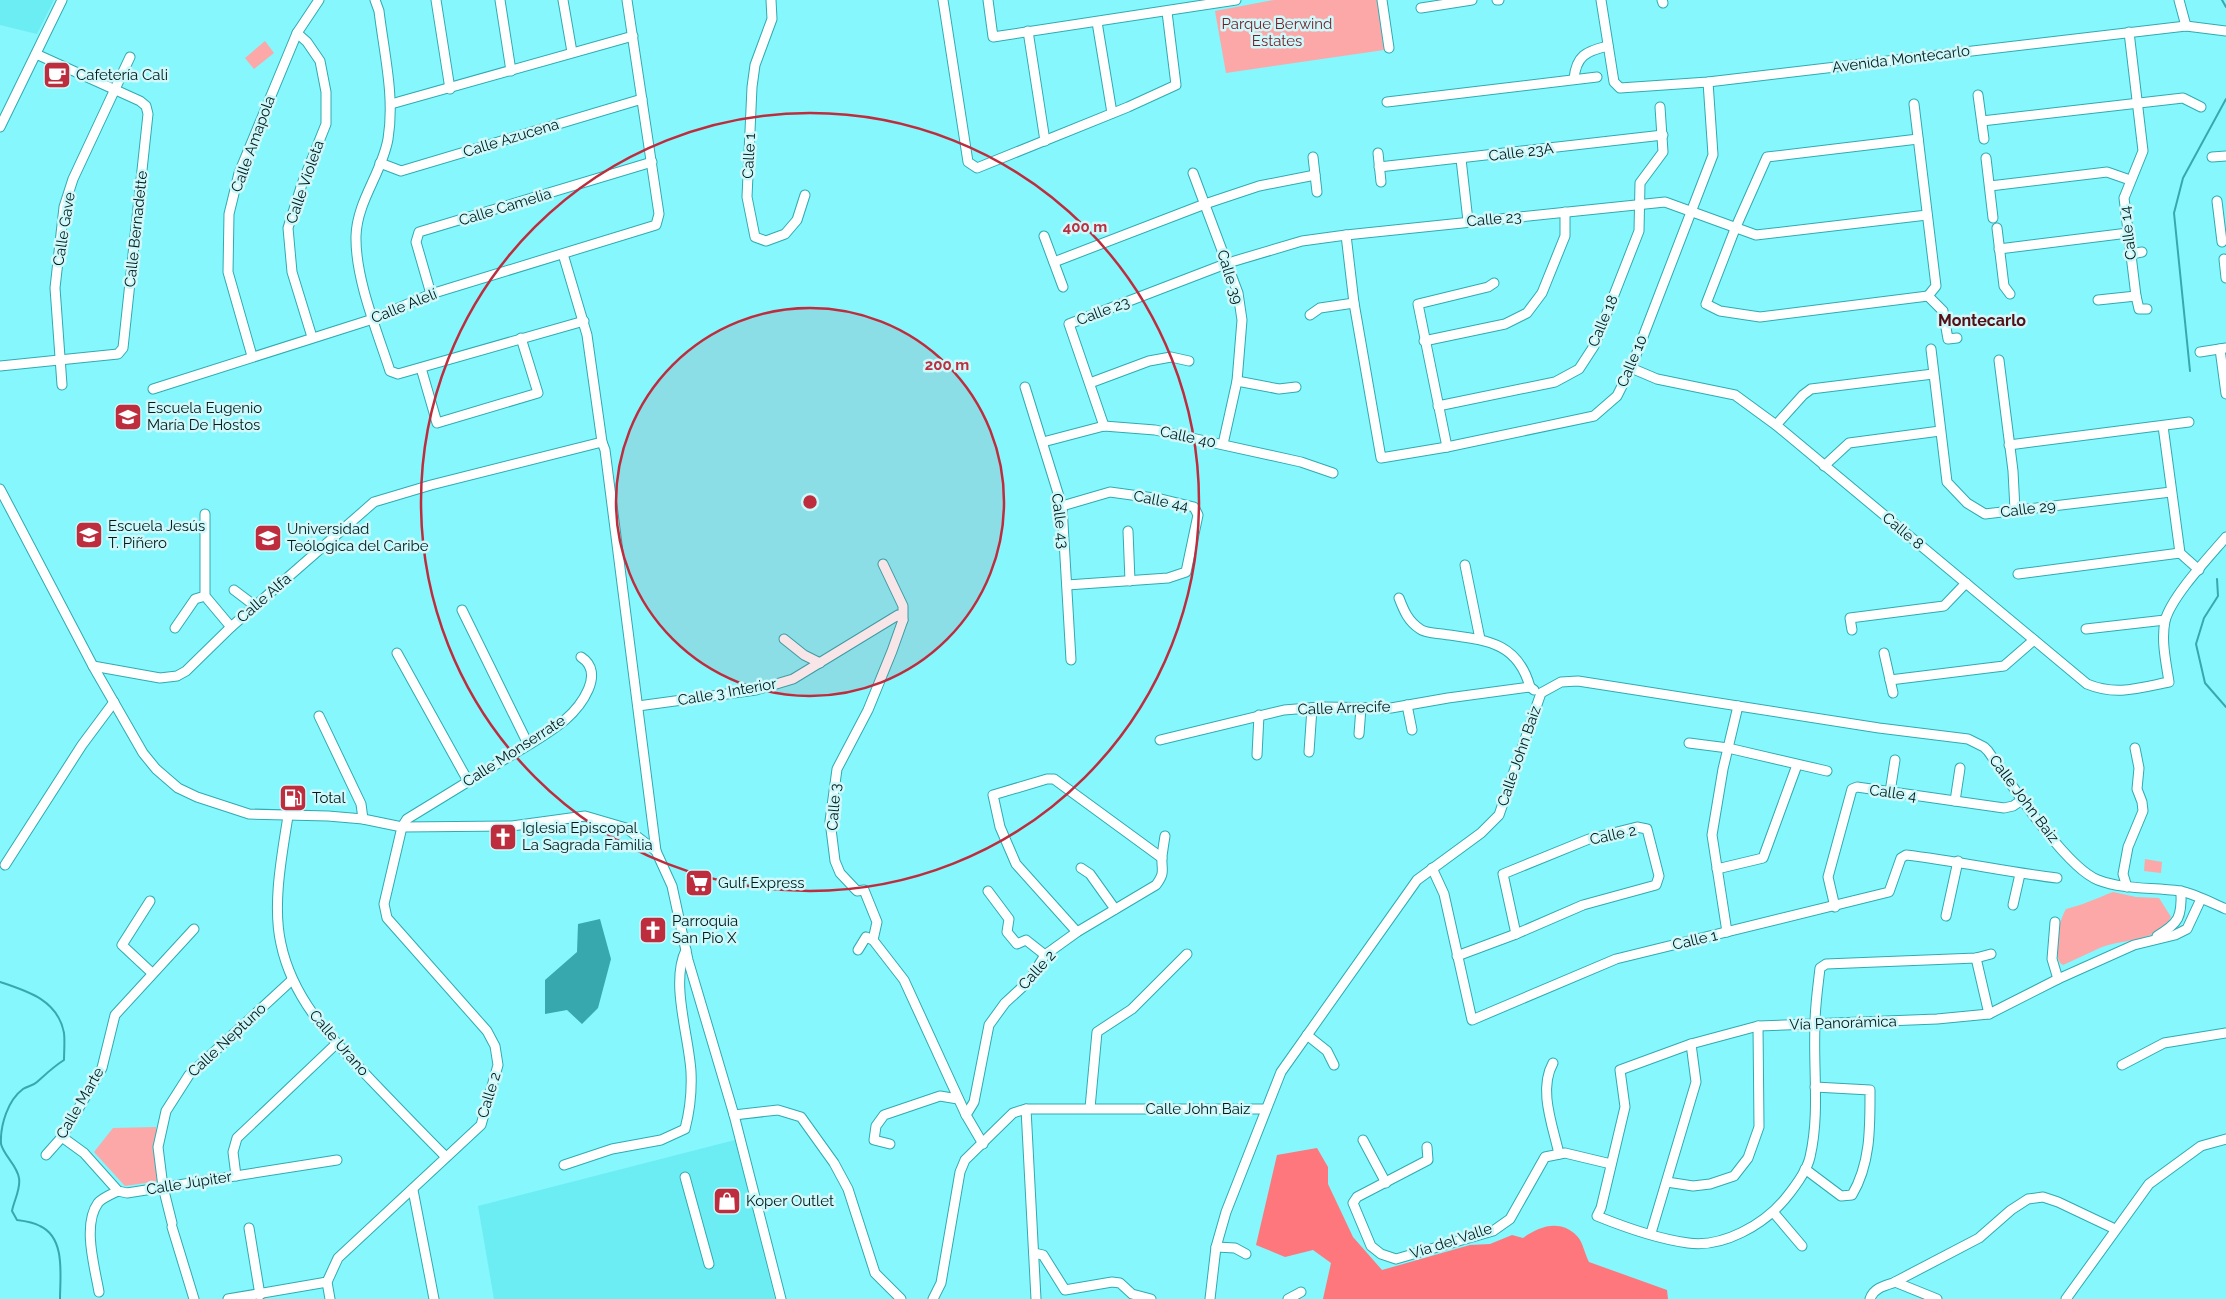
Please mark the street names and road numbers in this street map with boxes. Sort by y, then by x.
street label: Avenida Montecarlo [1831,42,1971,76]
street label: Calle Amapola [227,93,279,195]
street label: Calle Azucena [461,115,561,161]
street label: Calle 1 [739,132,759,179]
street label: Calle Violeta [282,138,328,226]
street label: Calle 23A [1488,139,1554,165]
street label: Calle Bernadette [121,170,151,288]
street label: Calle Camelia [457,184,553,230]
street label: Calle Gave [49,191,79,267]
street label: Calle 14 [2116,205,2140,261]
street label: Calle 23 [1466,208,1522,230]
street label: Calle 39 [1213,248,1247,307]
street label: Calle Alelí [369,284,440,327]
street label: Calle 18 [1584,292,1622,350]
street label: Calle 23 [1074,293,1132,329]
street label: Calle 10 [1613,332,1651,390]
street label: Calle 40 [1158,422,1218,452]
street label: Calle 44 [1132,487,1190,515]
street label: Calle 43 [1048,492,1072,550]
street label: Calle 29 [1999,497,2057,521]
street label: Calle 8 [1879,509,1927,553]
street label: Calle Alfa [233,570,295,626]
street label: Calle 3 Interior [676,674,778,710]
street label: Calle Arrecife [1297,697,1391,719]
street label: Calle John Baiz [1493,703,1545,809]
street label: Calle Monserrate [459,711,569,791]
street label: Calle John Baiz [1985,752,2063,846]
street label: Calle 4 [1868,781,1918,805]
street label: Calle 3 [823,783,845,831]
street label: Calle 2 [1588,821,1638,849]
street label: Calle 1 [1671,926,1720,954]
street label: Calle 2 [1015,946,1060,994]
street label: Calle Neptuno [184,999,270,1081]
street label: Calle Urano [305,1006,373,1080]
street label: Vía Panorámica [1789,1012,1897,1034]
street label: Calle Marte [52,1064,108,1142]
street label: Calle 2 [474,1070,505,1120]
street label: Calle John Baiz [1146,1100,1251,1118]
street label: Calle Júpiter [145,1167,234,1199]
street label: Vía del Valle [1408,1219,1494,1263]

